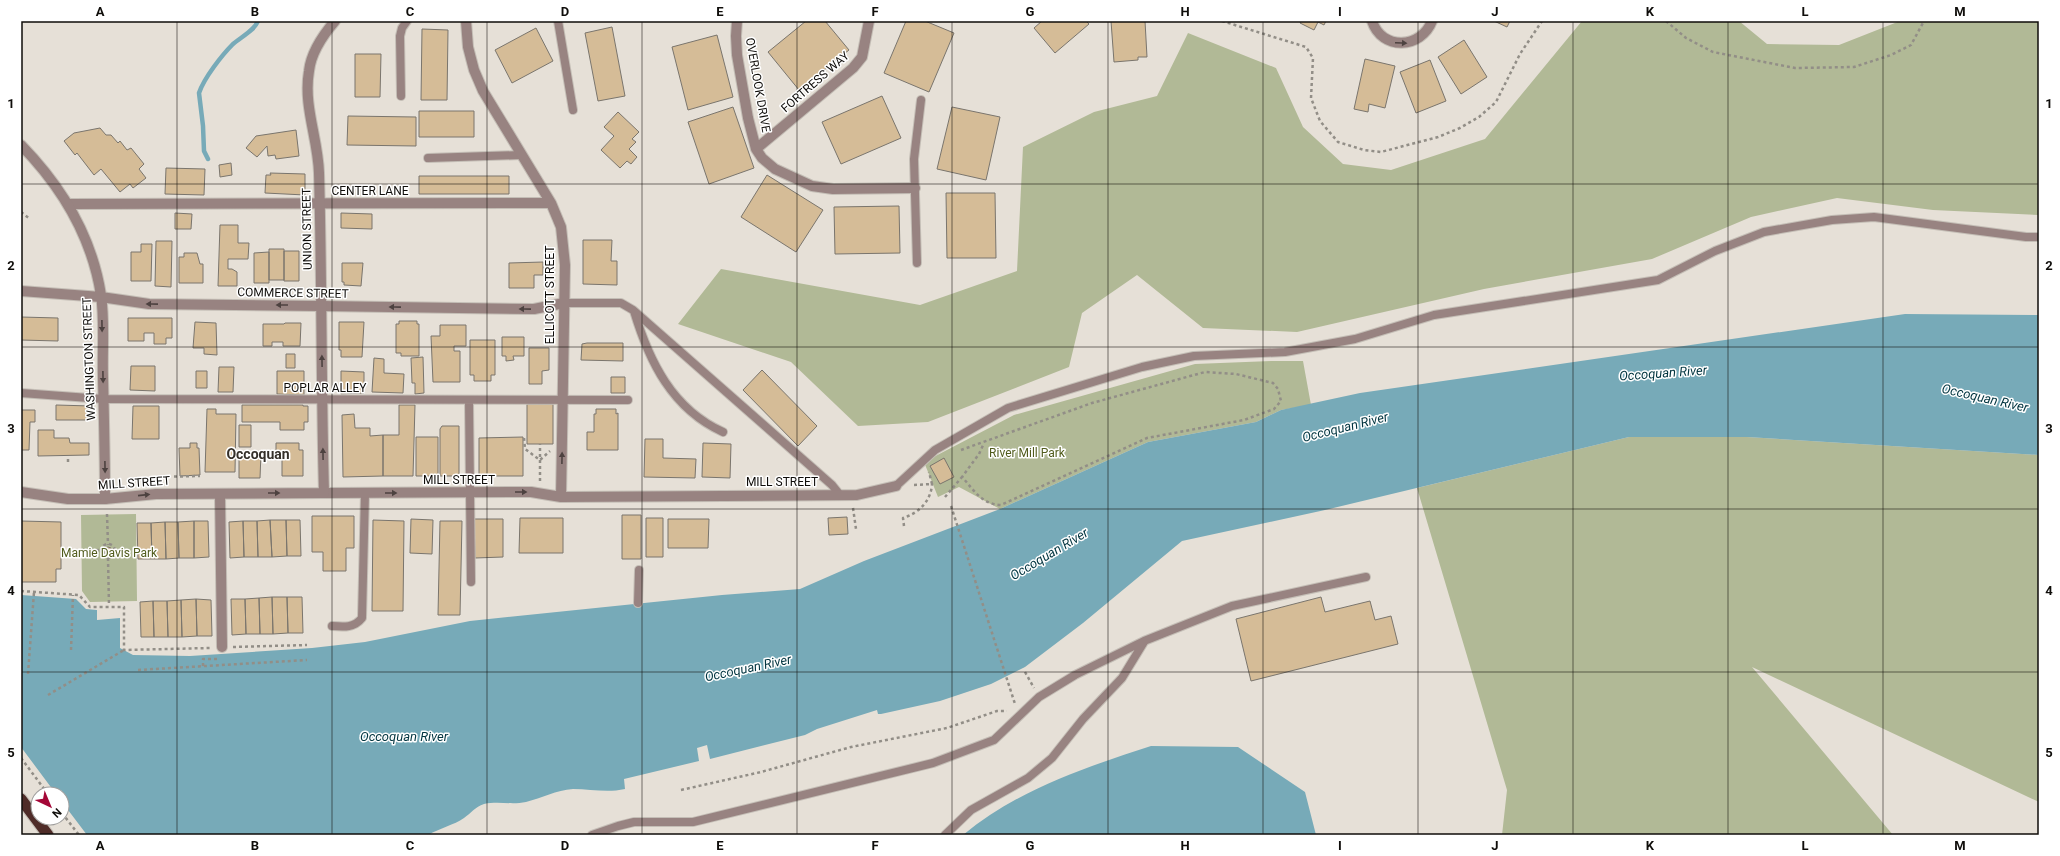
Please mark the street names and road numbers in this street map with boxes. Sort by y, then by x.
street label: OVERLOOK DRIVE [743,36,773,134]
street label: FORTRESS WAY [778,48,852,115]
street label: CENTER LANE [331,184,409,198]
street label: UNION STREET [299,188,315,270]
street label: ELLICOTT STREET [543,246,557,344]
street label: COMMERCE STREET [237,285,349,301]
street label: WASHINGTON STREET [80,297,98,421]
street label: POPLAR ALLEY [284,381,367,395]
street label: MILL STREET [97,473,171,493]
street label: MILL STREET [423,473,495,487]
street label: MILL STREET [746,475,818,489]

